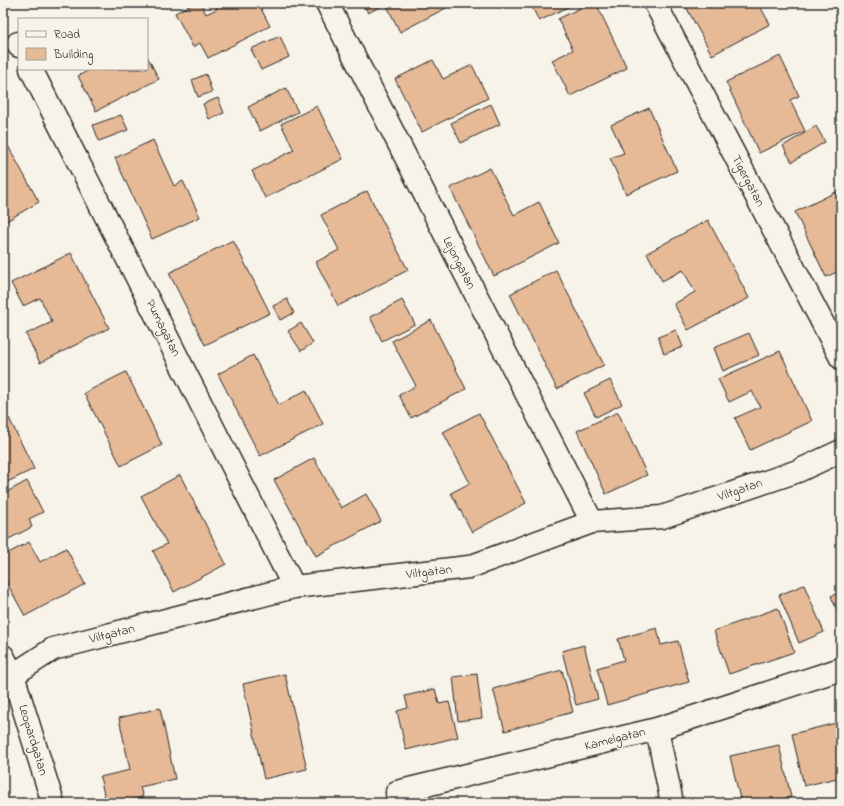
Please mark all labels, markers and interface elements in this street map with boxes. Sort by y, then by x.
legend [18,18,148,70]
text: Road [54,26,80,44]
text: Building [53,46,93,65]
street label: Tigergatan [726,152,770,211]
street label: Lejongatan [437,233,480,293]
street label: Pumagatan [140,296,186,360]
street label: Viltgatan [714,473,765,508]
street label: Viltgatan [404,560,453,585]
street label: Viltgatan [86,619,137,650]
street label: Leopardgatan [12,702,53,778]
street label: Kamelgatan [583,722,648,757]

